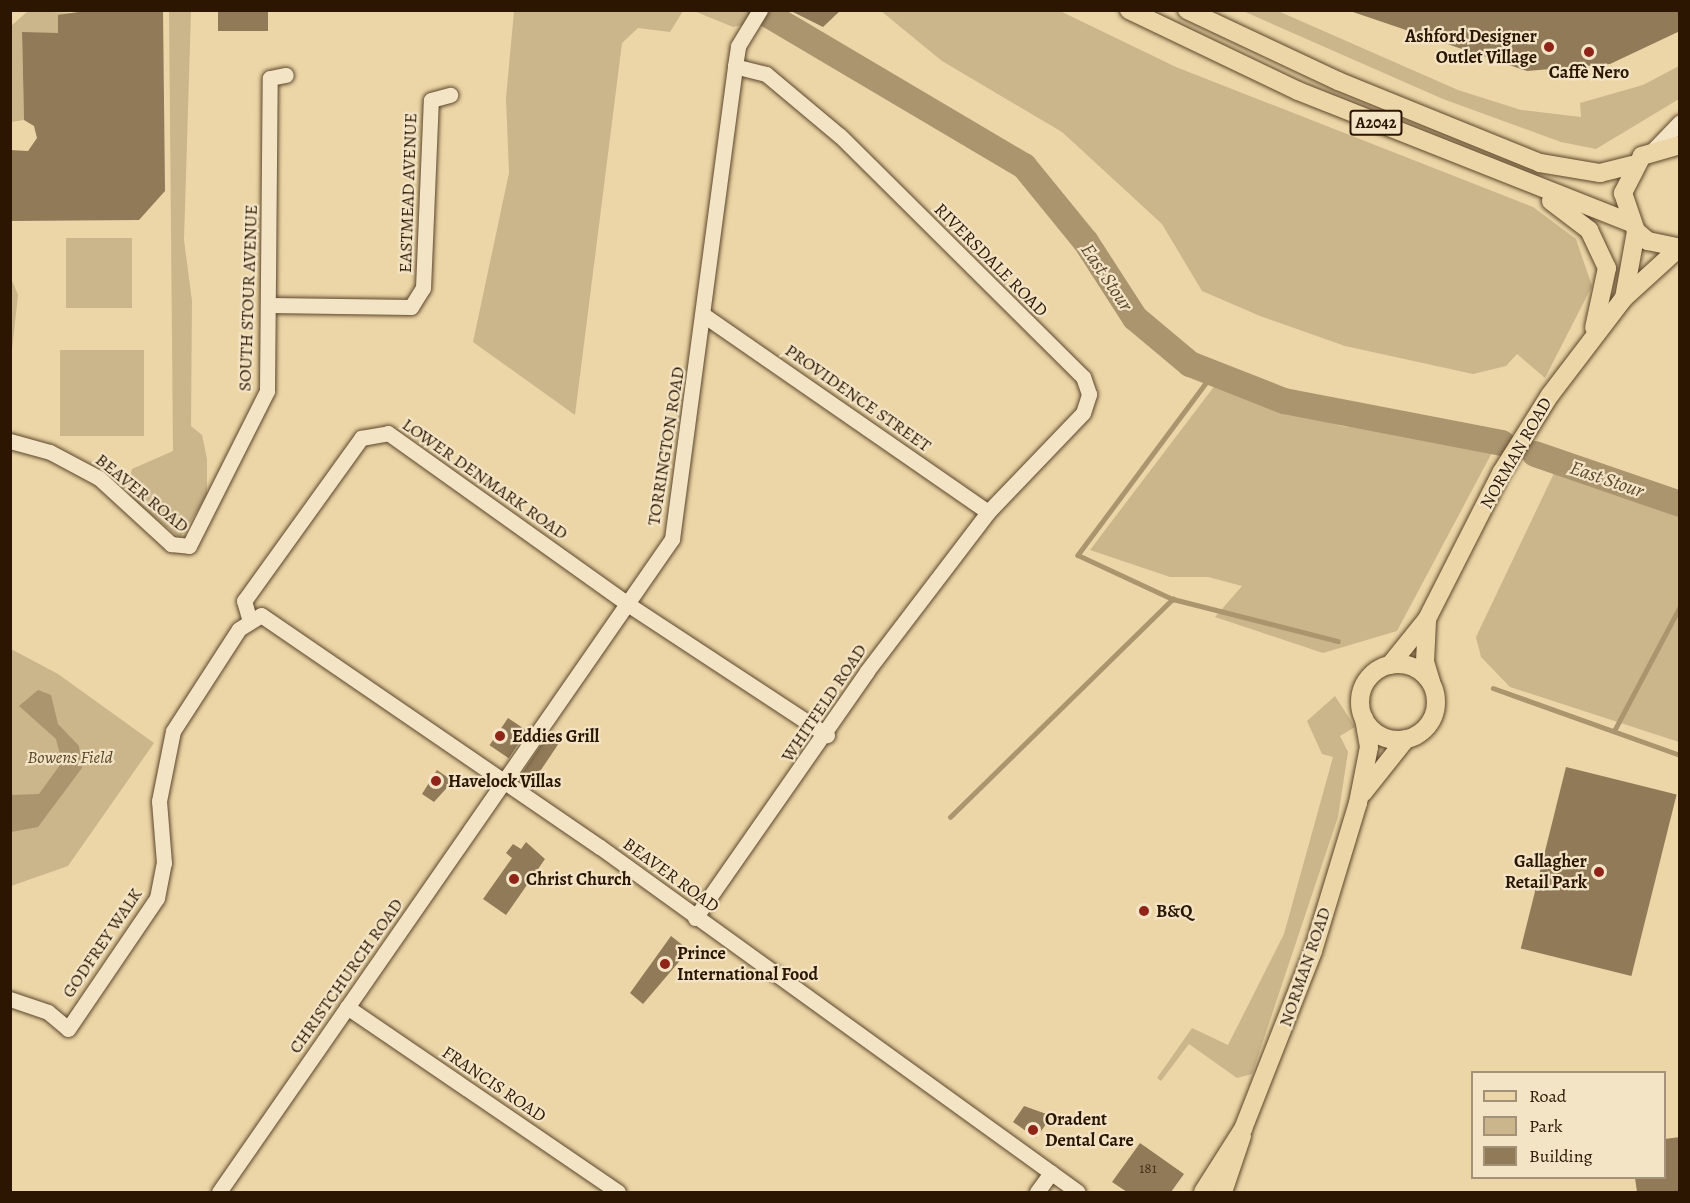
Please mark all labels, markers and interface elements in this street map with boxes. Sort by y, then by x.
place label: Ashford Designer Outlet Village [1405,26,1537,68]
marker: Ashford Designer Outlet Village [1542,40,1556,54]
marker: Caffè Nero [1582,45,1596,59]
place label: Caffè Nero [1549,61,1629,83]
road number: A2042 [1349,110,1403,136]
street label: EASTMEAD AVENUE [394,112,422,274]
street label: RIVERSDALE ROAD [930,199,1052,321]
street label: SOUTH STOUR AVENUE [234,204,262,392]
water label: East Stour [1076,239,1138,315]
street label: PROVIDENCE STREET [781,339,935,457]
street label: TORRINGTON ROAD [643,365,689,527]
street label: NORMAN ROAD [1475,394,1557,512]
street label: LOWER DENMARK ROAD [398,414,572,544]
street label: BEAVER ROAD [91,449,193,537]
water label: East Stour [1567,455,1647,503]
street label: WHITFELD ROAD [777,640,871,766]
place label: Eddies Grill [512,725,599,747]
marker: Eddies Grill [493,729,507,743]
park label: Bowens Field [27,746,113,768]
place label: Havelock Villas [448,770,561,792]
marker: Havelock Villas [429,774,443,788]
street label: BEAVER ROAD [619,833,723,917]
place label: Gallagher Retail Park [1505,851,1587,894]
marker: Gallagher Retail Park [1592,865,1606,879]
place label: Christ Church [526,868,631,890]
marker: Christ Church [507,872,521,886]
street label: GODFREY WALK [57,884,147,1002]
street label: CHRISTCHURCH ROAD [284,894,408,1058]
place label: B&Q [1156,900,1192,922]
marker: B&Q [1137,904,1151,918]
street label: NORMAN ROAD [1274,904,1336,1030]
place label: Prince International Food [677,943,818,986]
marker: Prince International Food [658,957,672,971]
street label: FRANCIS ROAD [438,1041,550,1127]
legend [1471,1071,1666,1179]
text: Road [1529,1084,1566,1108]
place label: Oradent Dental Care [1045,1109,1134,1152]
text: Park [1529,1114,1563,1138]
marker: Oradent Dental Care [1026,1123,1040,1137]
text: Building [1529,1144,1593,1168]
house number: 181 [1139,1160,1157,1178]

